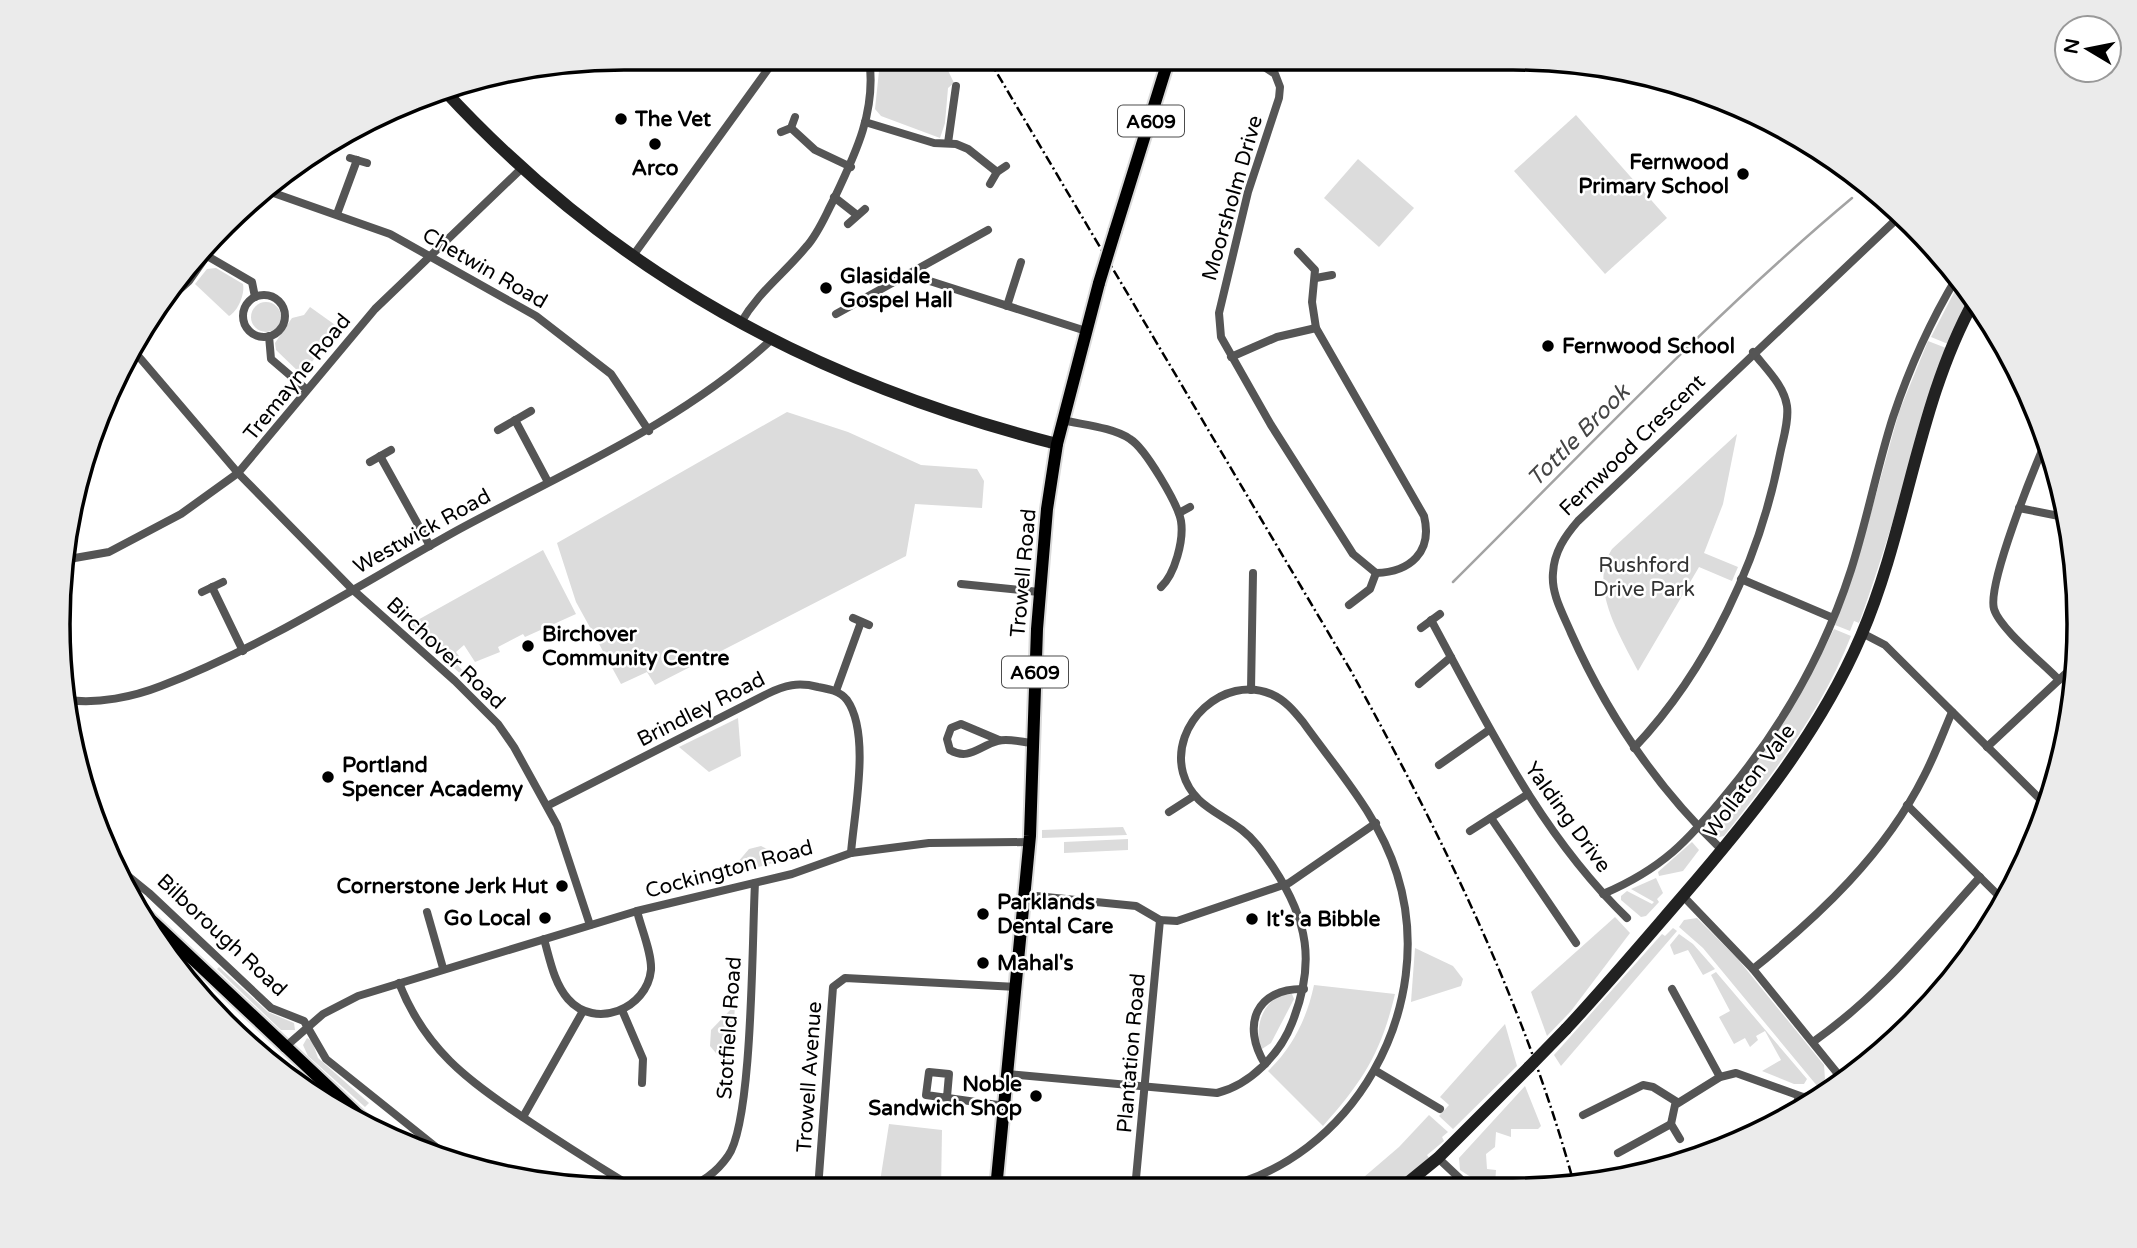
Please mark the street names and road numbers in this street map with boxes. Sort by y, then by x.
road number: A609 [1118,105,1184,136]
street label: Moorsholm Drive [1197,112,1268,284]
street label: Chetwin Road [418,223,552,314]
street label: Tremayne Road [239,309,356,446]
street label: Fernwood Crescent [1554,369,1710,521]
street label: Westwick Road [349,483,495,579]
street label: Trowell Road [1005,508,1042,638]
street label: Birchover Road [381,592,510,715]
road number: A609 [1002,656,1068,688]
street label: Brindley Road [633,666,769,752]
street label: Wollaton Vale [1698,719,1800,843]
street label: Yalding Drive [1519,757,1616,878]
street label: Cockington Road [643,835,816,904]
street label: Bilborough Road [152,869,292,1002]
street label: Stotfield Road [712,956,747,1100]
street label: Plantation Road [1112,972,1151,1134]
street label: Trowell Avenue [792,1001,827,1153]

